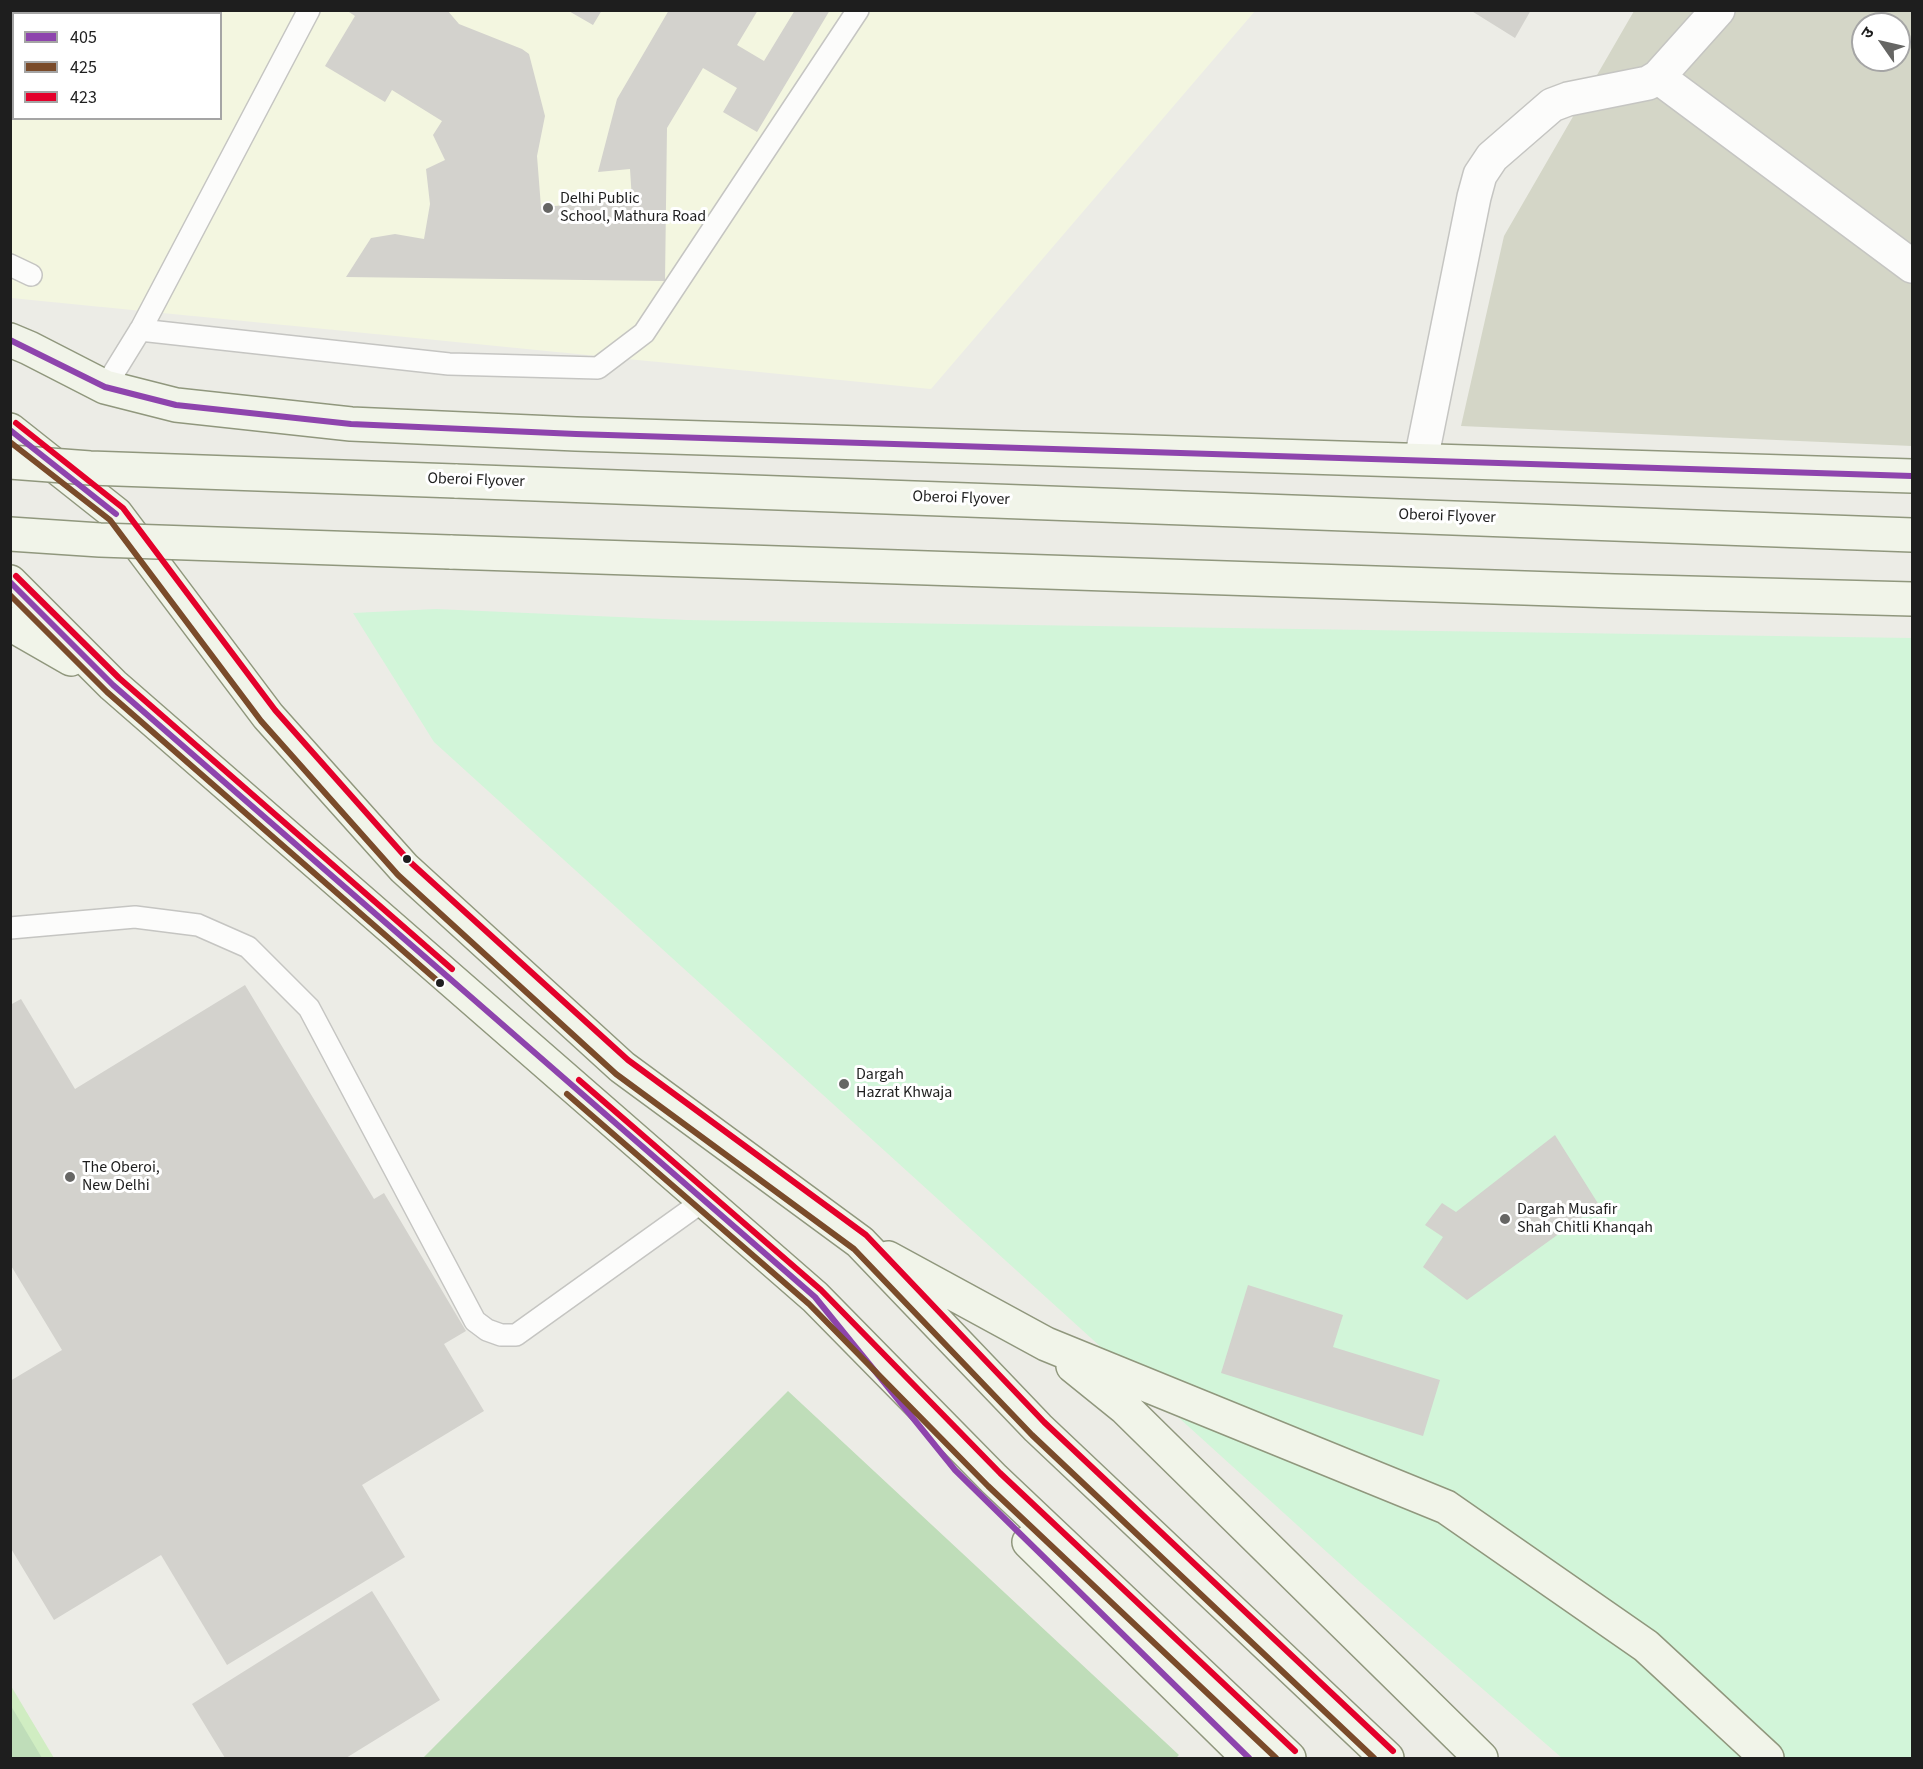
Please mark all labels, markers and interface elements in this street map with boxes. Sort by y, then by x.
legend [12,12,222,120]
north arrow [1851,12,1911,72]
text: उ [1856,23,1879,43]
text: 405 [70,25,97,50]
text: 425 [70,55,97,80]
text: 423 [70,85,97,110]
place label: Delhi Public School, Mathura Road [560,189,706,227]
marker: Delhi Public School, Mathura Road [541,201,555,215]
street label: Oberoi Flyover [427,470,525,492]
street label: Oberoi Flyover [912,488,1010,510]
street label: Oberoi Flyover [1398,506,1496,528]
unlabelled marker [401,853,413,865]
unlabelled marker [434,977,446,989]
place label: Dargah Hazrat Khwaja [856,1065,952,1103]
marker: Dargah Hazrat Khwaja [837,1077,851,1091]
place label: The Oberoi, New Delhi [82,1158,160,1196]
marker: The Oberoi, New Delhi [63,1170,77,1184]
place label: Dargah Musafir Shah Chitli Khanqah [1517,1200,1653,1238]
marker: Dargah Musafir Shah Chitli Khanqah [1498,1212,1512,1226]

